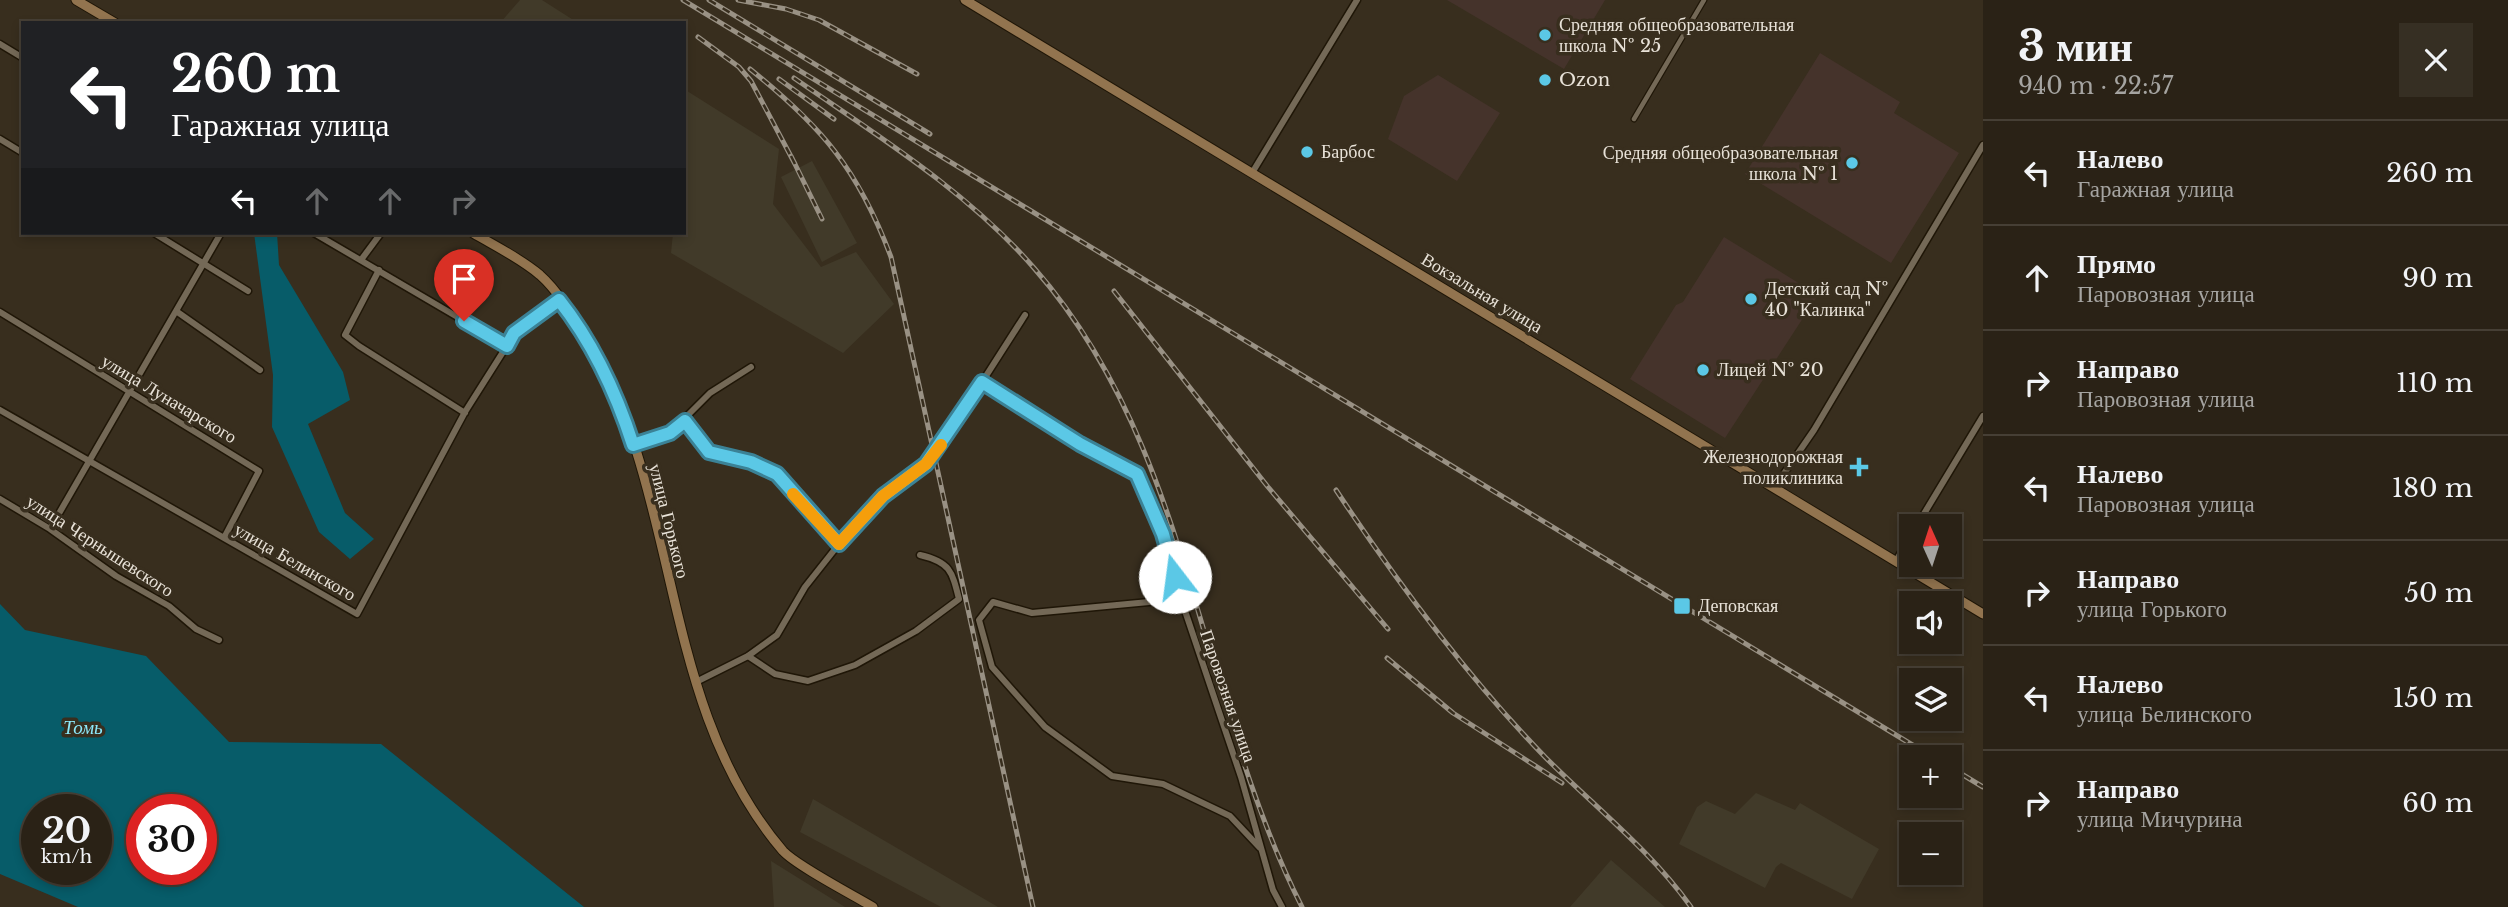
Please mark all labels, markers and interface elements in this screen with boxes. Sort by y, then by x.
place label: Средняя общеобразовательная школа № 25 [1559,14,1794,57]
text: 3 мин [2018,20,2133,72]
button: close [2399,23,2473,97]
marker: Средняя общеобразовательная школа № 25 [1537,27,1553,43]
text: 260 m [171,44,340,105]
icon: left [56,49,147,140]
place label: Ozon [1559,69,1610,91]
marker: Ozon [1537,72,1553,88]
text: 940 m · 22:57 [2018,72,2173,100]
text: Гаражная улица [171,105,389,145]
place label: Барбос [1321,141,1375,163]
place label: Средняя общеобразовательная школа № 1 [1603,142,1838,185]
text: Налево [2077,143,2163,175]
marker: Барбос [1299,144,1315,160]
icon: left [2018,154,2056,192]
marker: Средняя общеобразовательная школа № 1 [1844,155,1860,171]
text: 260 m [2386,157,2473,189]
text: Гаражная улица [2077,175,2234,203]
icon: left [225,182,263,220]
icon: ahead [298,182,336,220]
icon: ahead [371,182,409,220]
icon: right [444,182,482,220]
street label: Вокзальная улица [1417,248,1547,338]
text: Прямо [2077,248,2156,280]
pin [434,249,494,321]
icon: ahead [2018,259,2056,297]
icon: arrive [445,260,483,298]
text: 90 m [2402,262,2473,294]
place label: Детский сад № 40 "Калинка" [1765,278,1888,321]
text: Паровозная улица [2077,280,2255,308]
marker: Детский сад № 40 "Калинка" [1743,291,1759,307]
street label: улица Луначарского [97,350,241,448]
text: Направо [2077,353,2179,385]
place label: Лицей № 20 [1717,359,1824,381]
marker: Лицей № 20 [1695,362,1711,378]
icon: right [2018,364,2056,402]
text: 110 m [2396,367,2473,399]
text: Паровозная улица [2077,385,2255,413]
place label: Железнодорожная поликлиника [1703,446,1843,489]
marker: Железнодорожная поликлиника [1849,457,1869,477]
text: Налево [2077,458,2163,490]
street label: улица Горького [644,461,694,581]
icon: left [2018,469,2056,507]
text: 180 m [2392,472,2473,504]
street label: улица Чернышевского [22,490,178,602]
text: Паровозная улица [2077,490,2255,518]
north arrow [1899,514,1962,578]
map controls [1899,514,1962,885]
street label: улица Белинского [230,518,360,606]
position arrow [1138,540,1212,614]
text: Направо [2077,563,2179,595]
icon: right [2018,574,2056,612]
text: 50 m [2404,577,2473,609]
button: sound [1899,591,1962,654]
place label: Деповская [1698,595,1778,617]
text: улица Горького [2077,595,2227,623]
marker: Деповская [1672,596,1692,616]
street label: Паровозная улица [1195,627,1261,765]
button: layers [1899,668,1962,731]
text: Налево [2077,668,2163,700]
icon: left [2018,679,2056,717]
text: 150 m [2393,682,2473,714]
text: улица Белинского [2077,700,2252,728]
water label: Томь [63,716,103,739]
button: + [1899,745,1962,808]
text: Направо [2077,773,2179,805]
icon: right [2018,784,2056,822]
text: 60 m [2402,787,2473,819]
speed limit sign: 30 [126,794,217,885]
text: улица Мичурина [2077,805,2243,833]
text: 20 [42,809,91,852]
button: − [1899,822,1962,885]
text: km/h [41,846,92,868]

